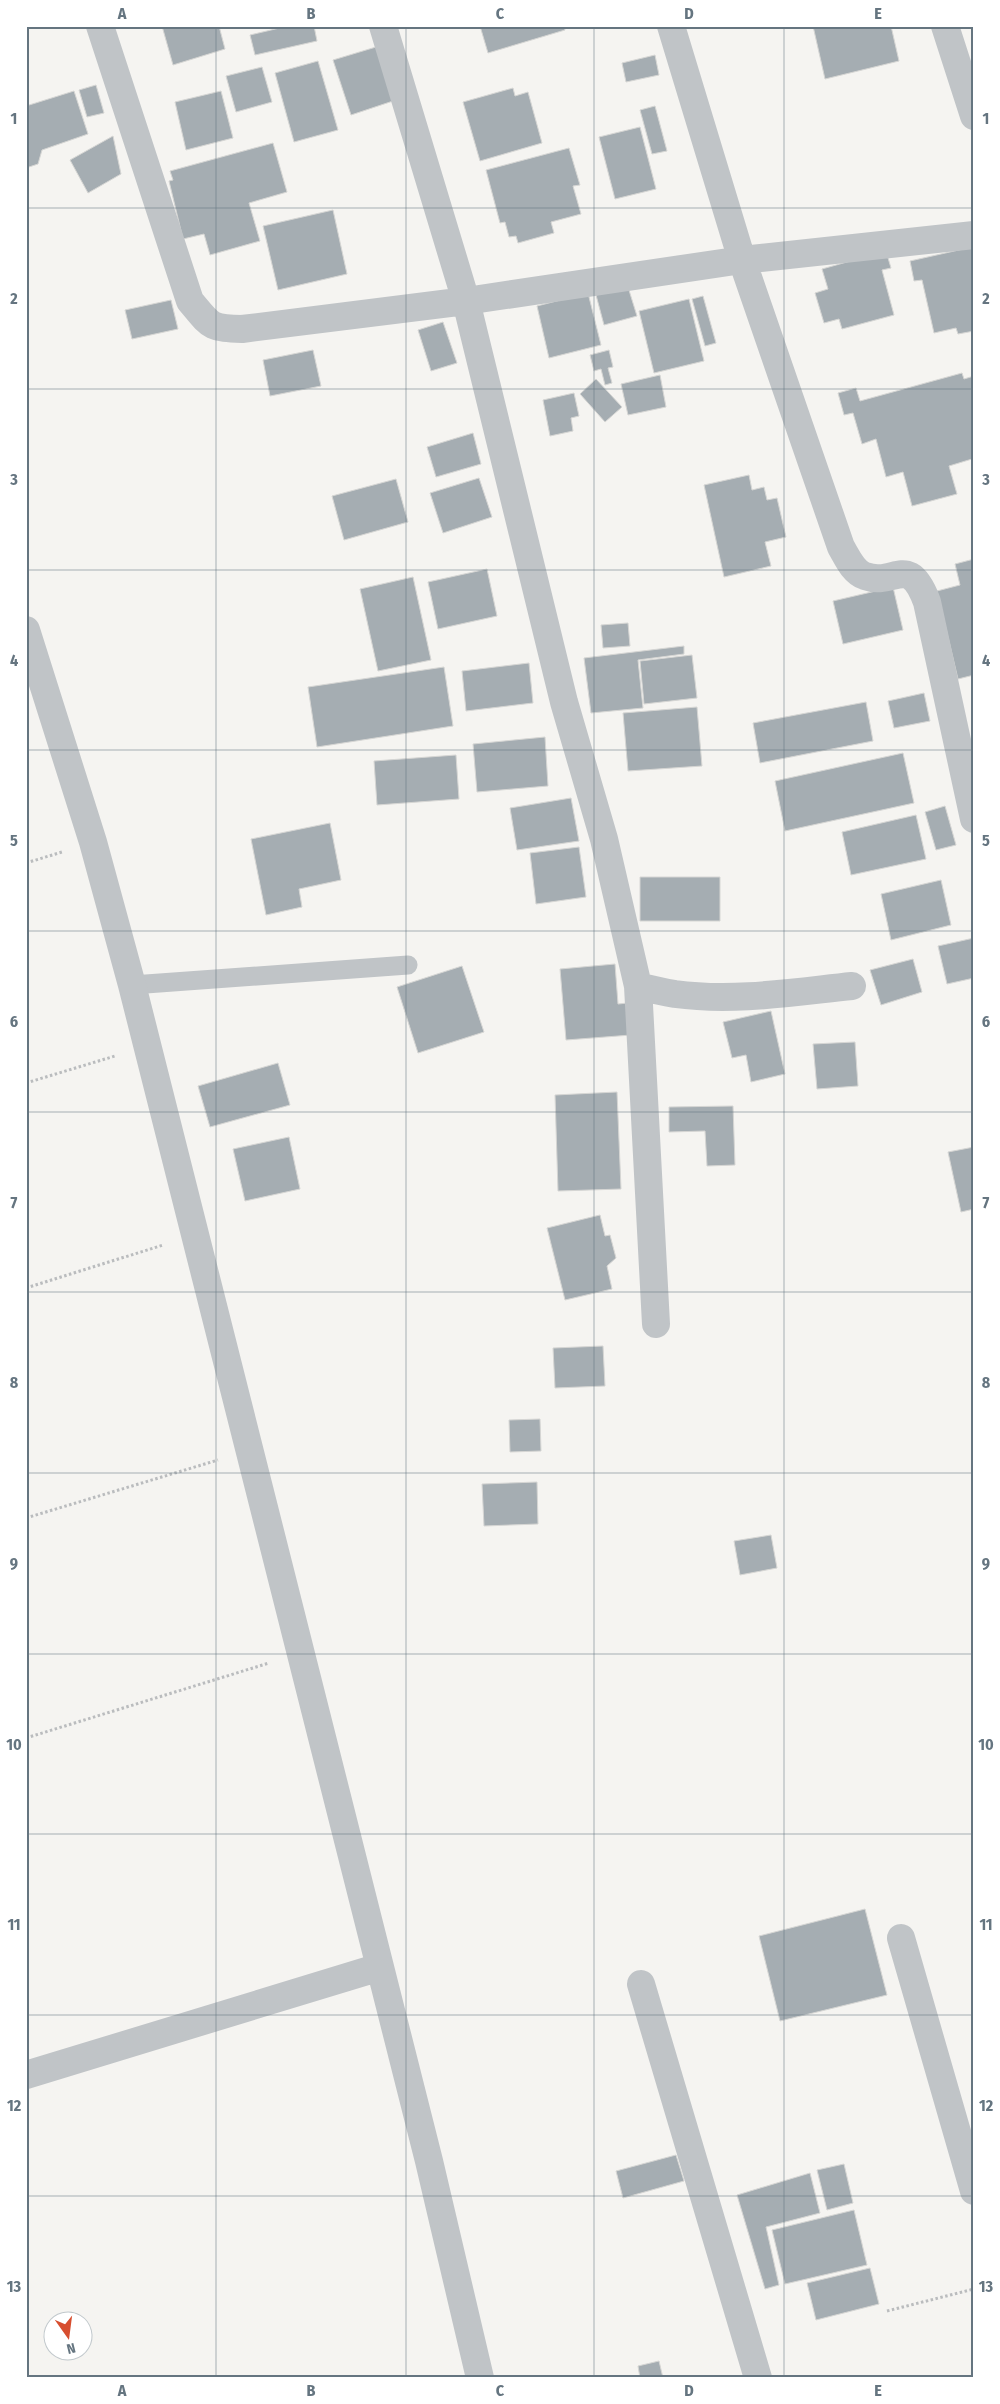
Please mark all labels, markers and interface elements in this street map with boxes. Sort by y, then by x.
text: A [117,4,127,23]
text: B [307,4,316,23]
text: C [496,4,505,23]
text: D [684,4,694,23]
text: E [874,4,882,23]
text: 1 [11,109,17,128]
text: 1 [983,109,989,128]
text: 2 [9,289,18,308]
text: 2 [981,289,990,308]
text: 3 [9,470,18,489]
text: 3 [981,470,990,489]
text: 4 [10,651,18,670]
text: 4 [982,651,990,670]
text: 5 [10,831,18,850]
text: 5 [982,831,990,850]
text: 6 [10,1012,18,1031]
text: 6 [982,1012,990,1031]
text: 7 [11,1193,18,1212]
text: 7 [983,1193,990,1212]
text: 8 [10,1373,19,1392]
text: 8 [982,1373,991,1392]
text: 9 [10,1554,18,1573]
text: 9 [982,1554,990,1573]
text: 10 [6,1735,22,1754]
text: 10 [978,1735,994,1754]
text: 11 [7,1915,21,1934]
text: 11 [979,1915,993,1934]
text: 12 [7,2096,22,2115]
text: 12 [979,2096,994,2115]
text: 13 [7,2277,22,2296]
text: 13 [979,2277,994,2296]
north arrow [42,2312,92,2362]
text: N [65,2339,77,2357]
text: A [117,2381,127,2400]
text: B [307,2381,316,2400]
text: C [496,2381,505,2400]
text: D [684,2381,694,2400]
text: E [874,2381,882,2400]

